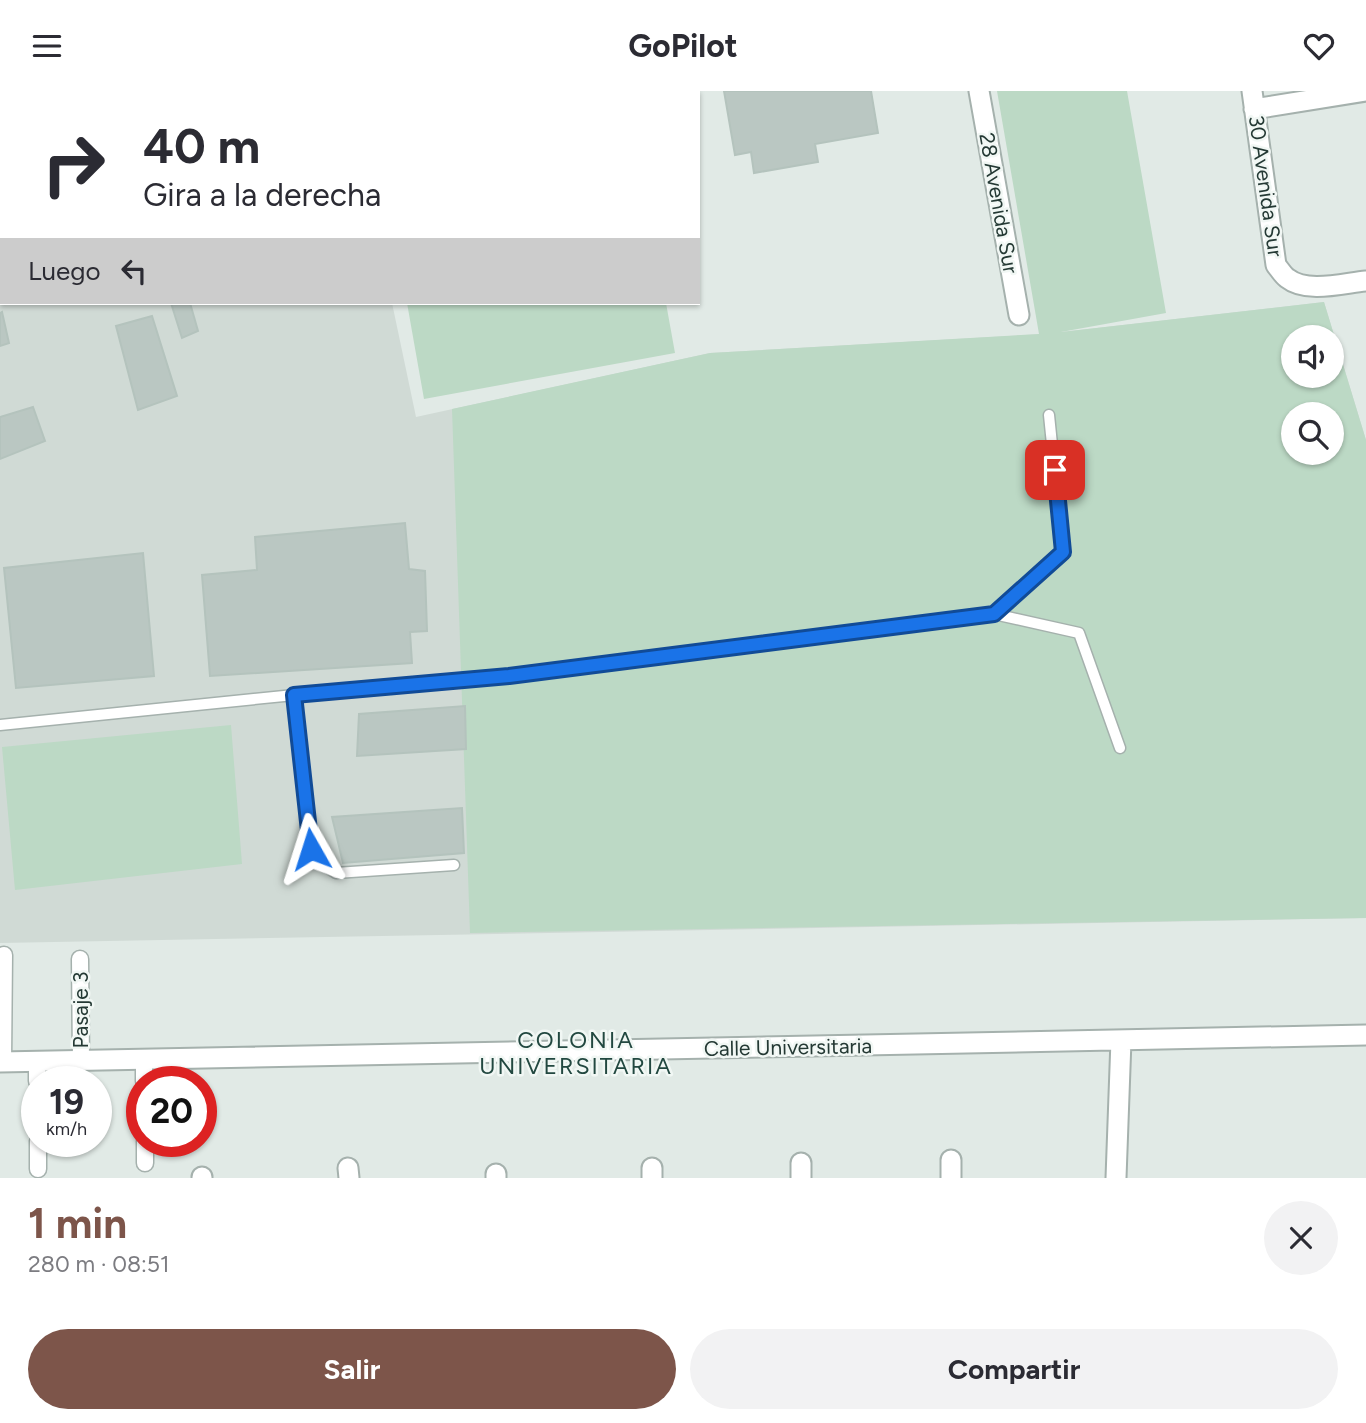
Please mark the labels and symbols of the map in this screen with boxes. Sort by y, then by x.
street label: 30 Avenida Sur [1244,114,1288,258]
street label: 28 Avenida Sur [974,131,1024,275]
pin [1025,440,1085,500]
position arrow [274,812,348,886]
street label: Pasaje 3 [68,972,93,1048]
district label: COLONIA UNIVERSITARIA [479,1026,673,1080]
street label: Calle Universitaria [704,1033,872,1061]
speed limit sign: 20 [126,1066,217,1157]

